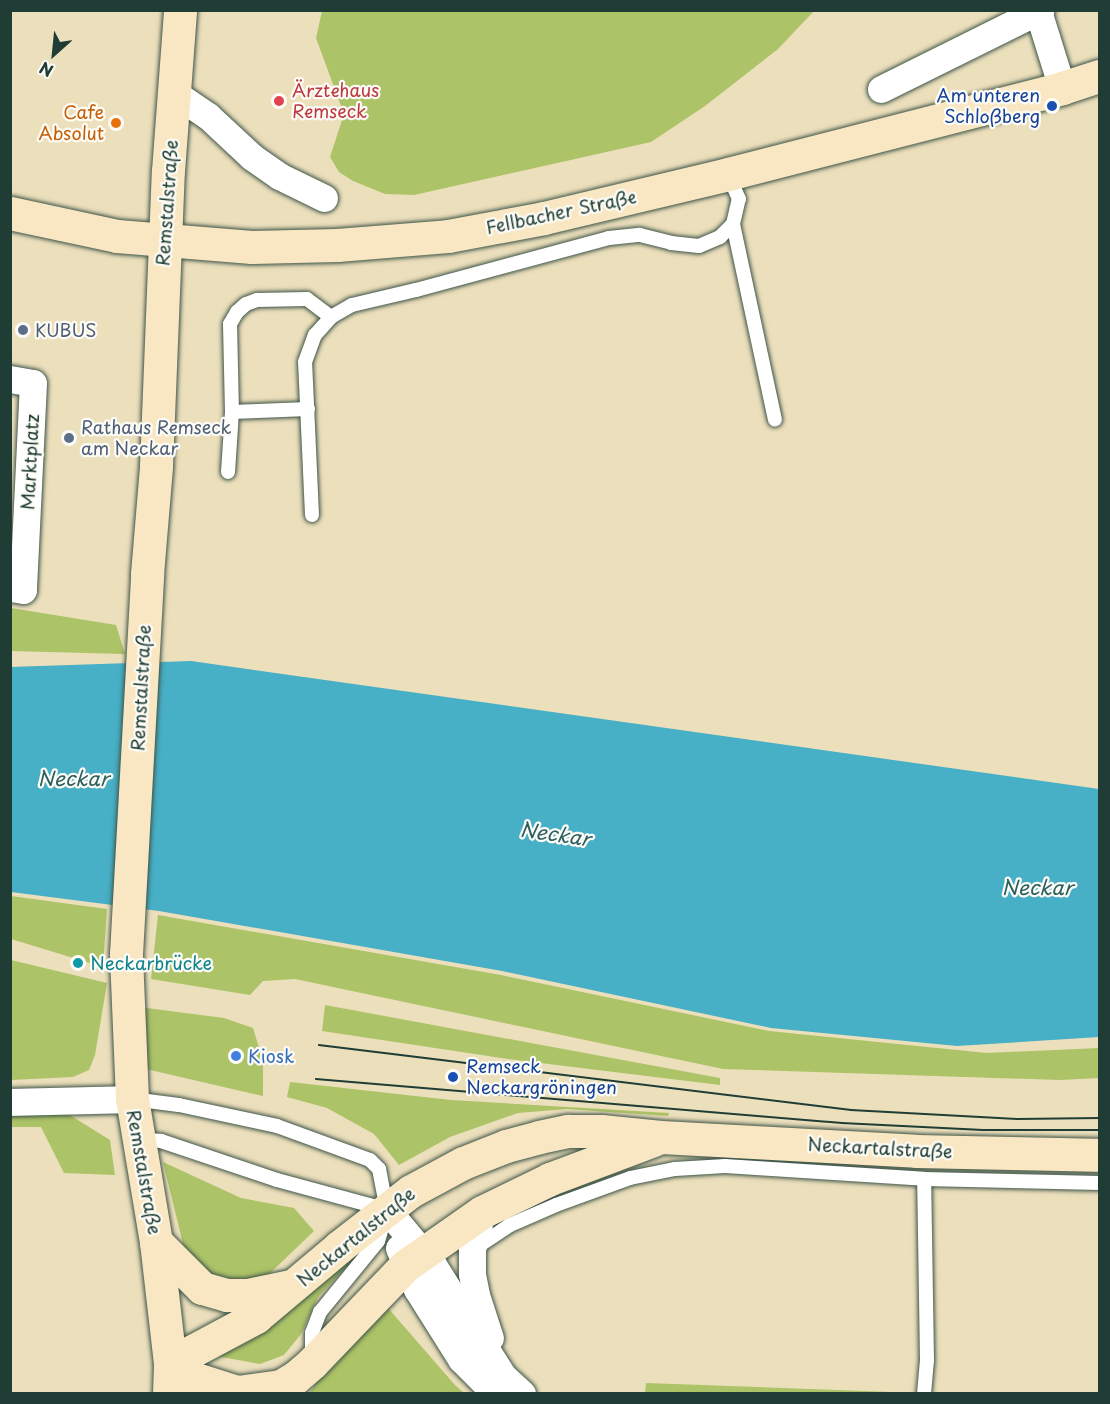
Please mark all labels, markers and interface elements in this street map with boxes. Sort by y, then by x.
north arrow [24,24,84,84]
text: N [35,56,57,84]
place label: Ärztehaus Remseck [292,80,379,122]
place label: Am unteren Schloßberg [936,85,1040,128]
marker: Ärztehaus Remseck [270,92,288,110]
marker: Am unteren Schloßberg [1045,99,1059,113]
place label: Cafe Absolut [39,102,104,144]
marker: Cafe Absolut [109,116,123,130]
street label: Remstalstraße [152,139,182,267]
street label: Fellbacher Straße [483,185,639,239]
place label: KUBUS [35,319,96,341]
marker: KUBUS [16,323,30,337]
street label: Marktplatz [17,413,43,511]
place label: Rathaus Remseck am Neckar [81,417,232,460]
marker: Rathaus Remseck am Neckar [62,431,76,445]
street label: Remstalstraße [127,624,155,752]
water label: Neckar [37,766,109,790]
water label: Neckar [518,817,592,851]
water label: Neckar [1001,875,1073,899]
place label: Neckarbrücke [90,952,212,974]
marker: Neckarbrücke [71,956,85,970]
place label: Kiosk [248,1045,294,1067]
marker: Kiosk [229,1049,243,1063]
place label: Remseck Neckargröningen [466,1056,617,1098]
marker: Remseck Neckargröningen [444,1068,462,1086]
street label: Remstalstraße [122,1108,166,1236]
street label: Neckartalstraße [807,1133,953,1163]
street label: Neckartalstraße [293,1183,419,1291]

